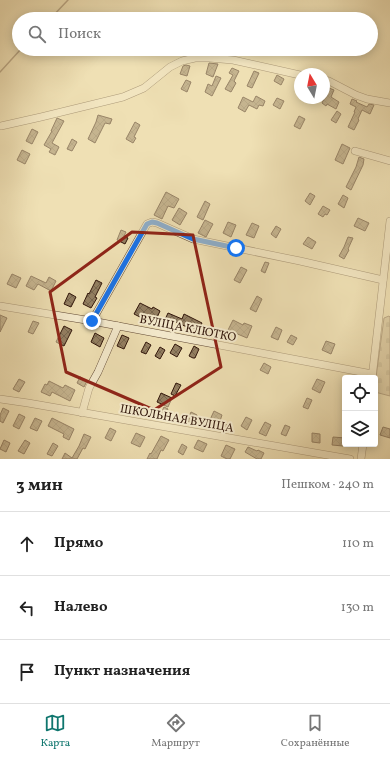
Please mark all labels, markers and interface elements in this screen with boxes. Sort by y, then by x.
search box [12,12,378,56]
icon: search [26,23,48,45]
text: Поиск [58,24,101,45]
north arrow [294,68,330,104]
route start [227,239,245,257]
route end [83,312,101,330]
street label: ВУЛІЦА КЛЮТКО [138,312,238,346]
map controls [342,375,378,447]
button: locate [342,375,378,411]
street label: ШКОЛЬНАЯ ВУЛІЦА [119,401,236,437]
button: layers [342,411,378,447]
text: 3 мин [16,474,63,497]
text: Пешком · 240 m [281,476,374,494]
icon: ahead [16,533,38,555]
text: Прямо [54,533,103,554]
text: 110 m [342,535,374,553]
icon: left [16,597,38,619]
text: Налево [54,597,108,618]
text: 130 m [341,599,374,617]
icon: arrive [16,661,38,683]
text: Пункт назначения [54,661,190,682]
tab: Карта [40,712,70,751]
tab: Маршрут [151,712,200,751]
tab: Сохранённые [281,712,349,751]

